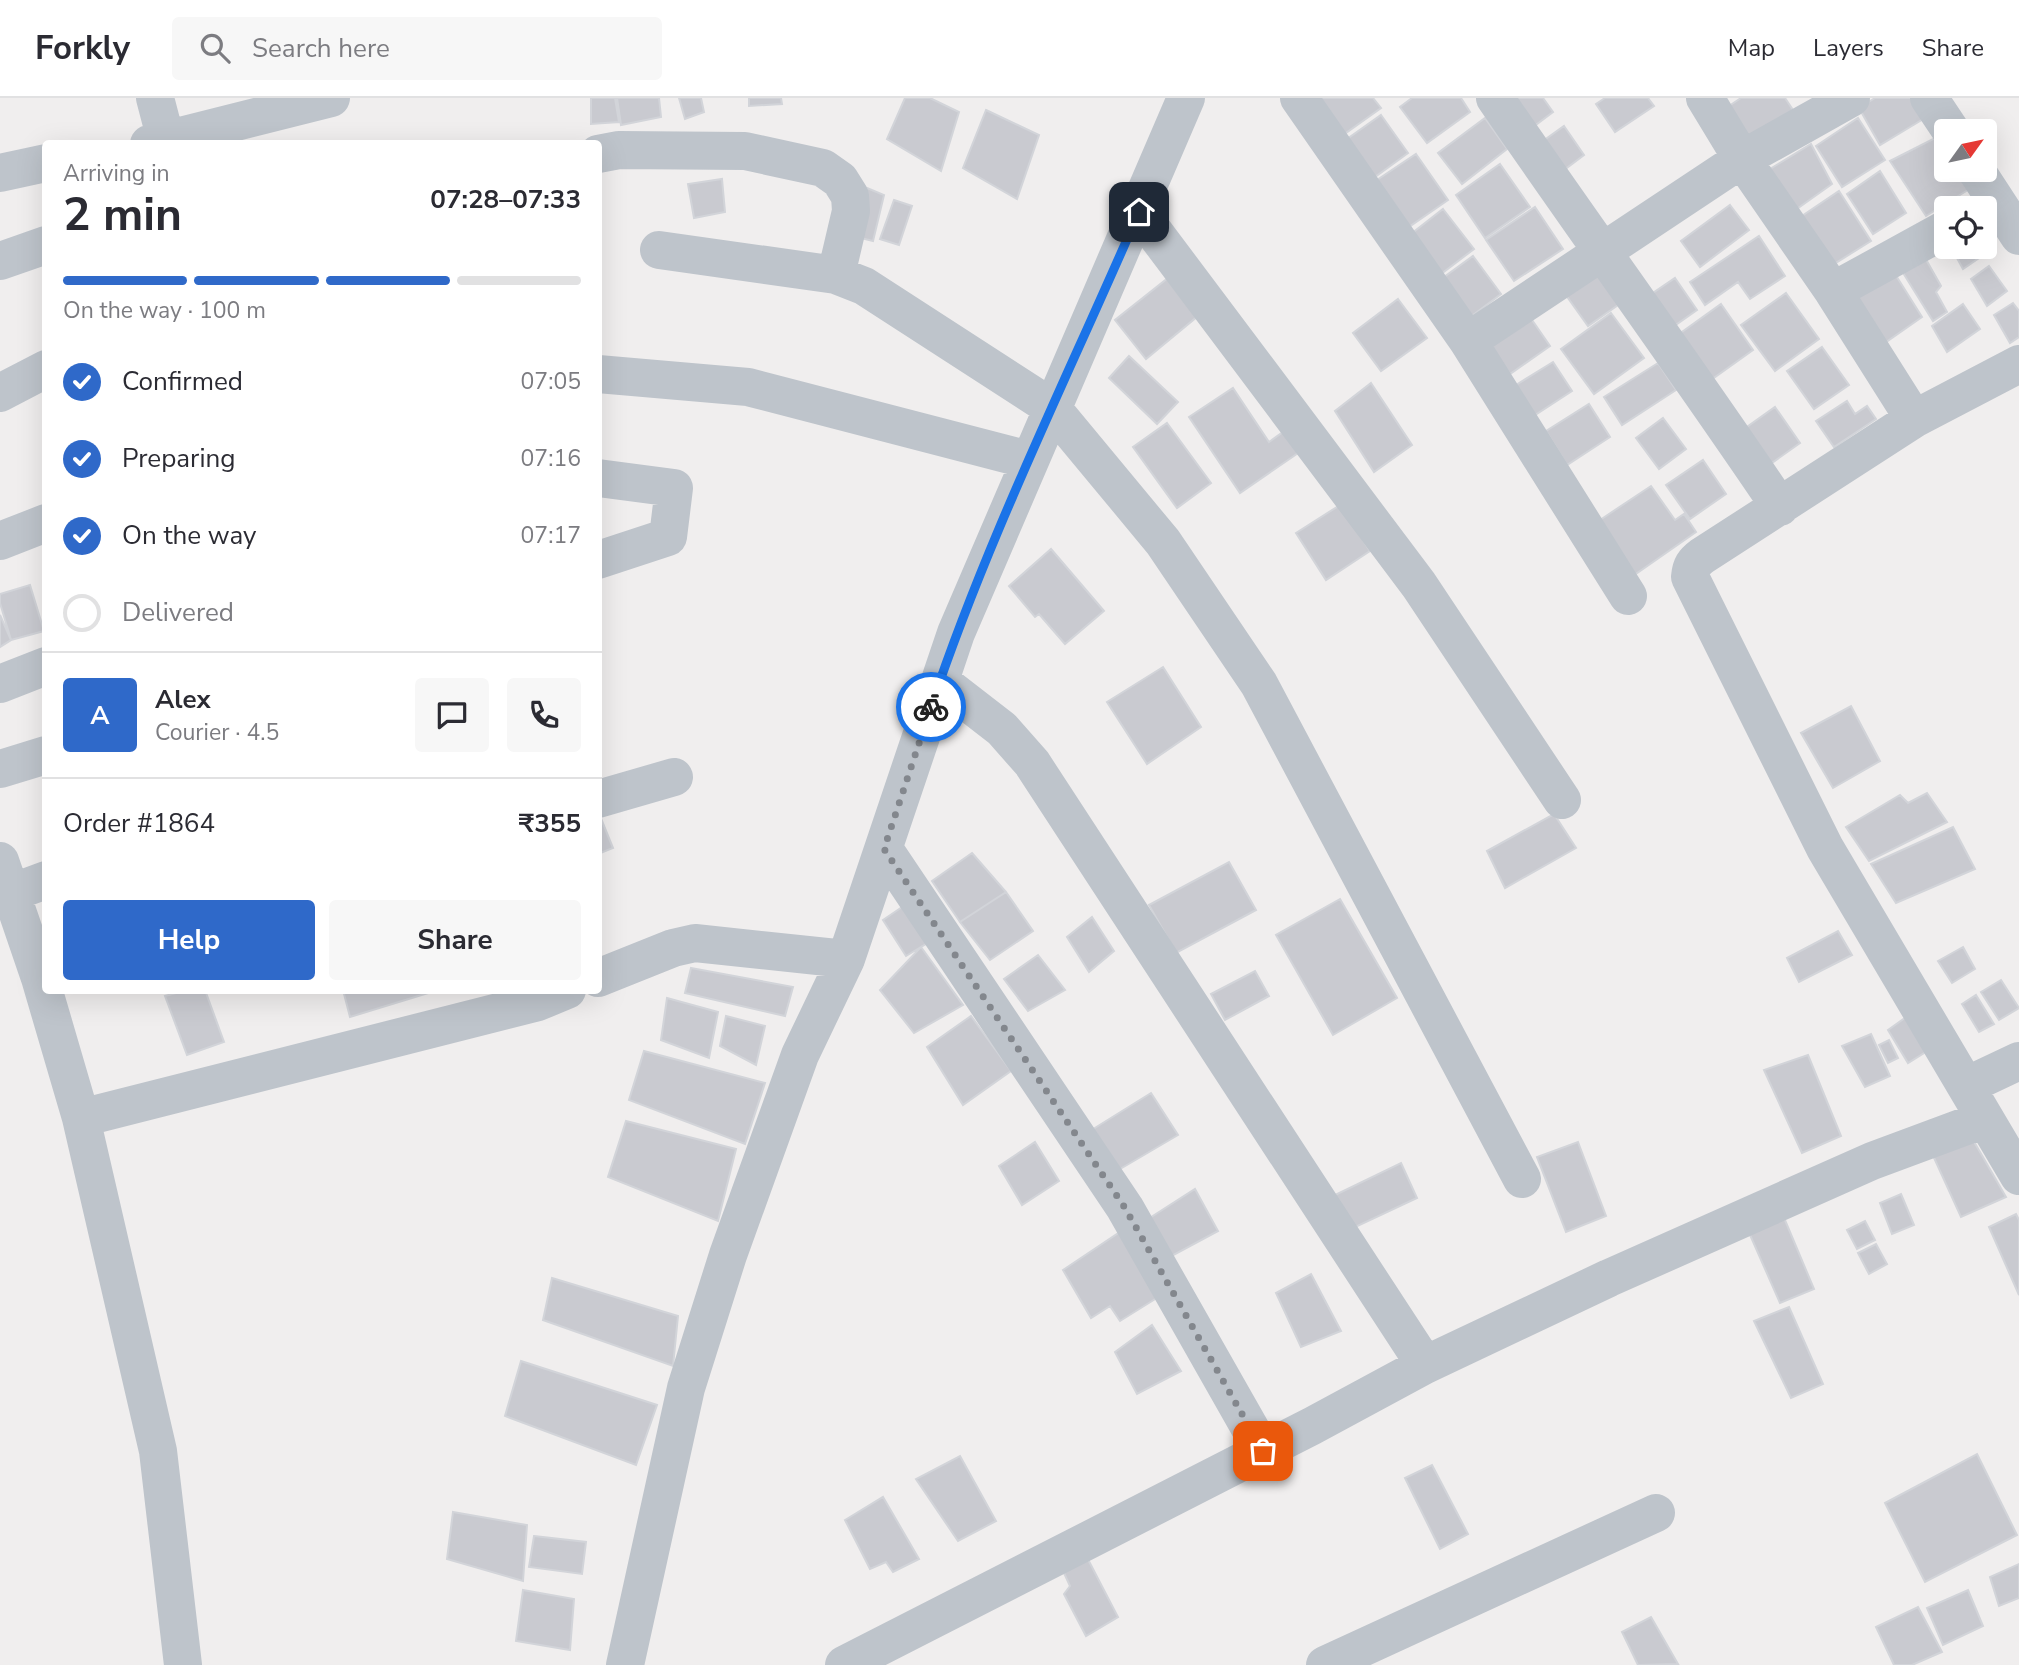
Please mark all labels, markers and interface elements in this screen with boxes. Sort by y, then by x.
search box [172,17,662,80]
text: Forkly [35,26,130,71]
icon: search [196,29,234,67]
text: Search here [252,31,390,66]
text: Map [1728,32,1775,64]
text: Layers [1813,32,1884,64]
text: Share [1922,32,1984,64]
north arrow [1934,119,1997,182]
map controls [1934,119,1997,259]
text: Arriving in [63,158,170,189]
text: 07:28–07:33 [430,182,581,217]
pin [1109,182,1169,242]
text: 2 min [63,183,182,246]
icon: home [1120,193,1158,231]
button: locate [1934,196,1997,259]
text: On the way · 100 m [63,295,266,326]
icon: check [63,363,101,401]
text: Confirmed [122,364,243,399]
text: 07:05 [521,366,581,397]
icon: check [63,440,101,478]
text: Preparing [122,441,235,476]
text: 07:16 [521,443,581,474]
icon: check [63,517,101,555]
text: On the way [122,518,256,553]
text: 07:17 [521,520,581,551]
text: Delivered [122,595,234,630]
courier [896,672,966,742]
button: chat [415,678,489,752]
button: phone [507,678,581,752]
text: Alex [155,682,211,717]
icon: bike [912,688,950,726]
text: A [90,698,110,733]
text: Courier · 4.5 [155,717,279,748]
text: Order #1864 [63,806,215,841]
text: ₹355 [519,806,581,841]
button: Help [63,900,315,980]
button: Share [329,900,581,980]
pin [1233,1421,1293,1481]
icon: bag [1244,1432,1282,1470]

